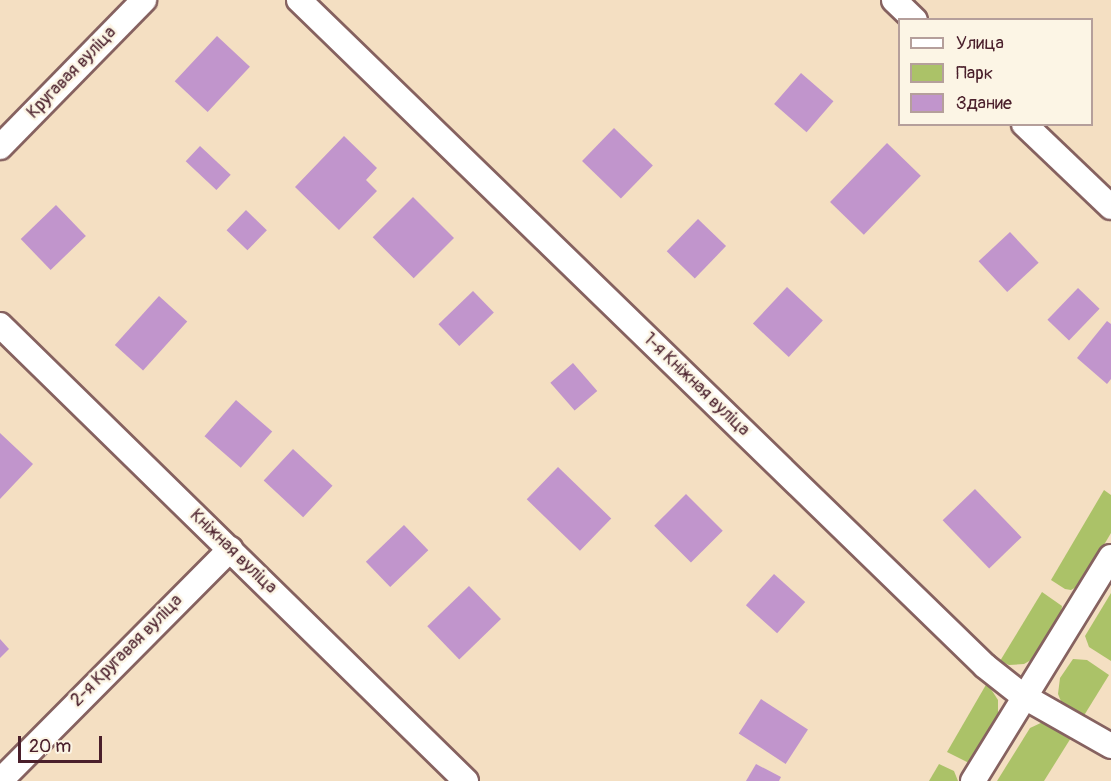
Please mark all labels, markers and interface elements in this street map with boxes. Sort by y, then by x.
legend [898,18,1093,126]
street label: Кругавая вуліца [23,23,121,123]
text: Улица [956,32,1004,55]
text: Парк [956,62,993,85]
text: Здание [956,92,1012,115]
street label: 1-я Кніжная вуліца [638,329,754,441]
street label: Кніжная вуліца [185,505,281,599]
street label: 2-я Кругавая вуліца [66,590,188,712]
scale bar [21,724,105,762]
text: 20 m [29,735,71,758]

